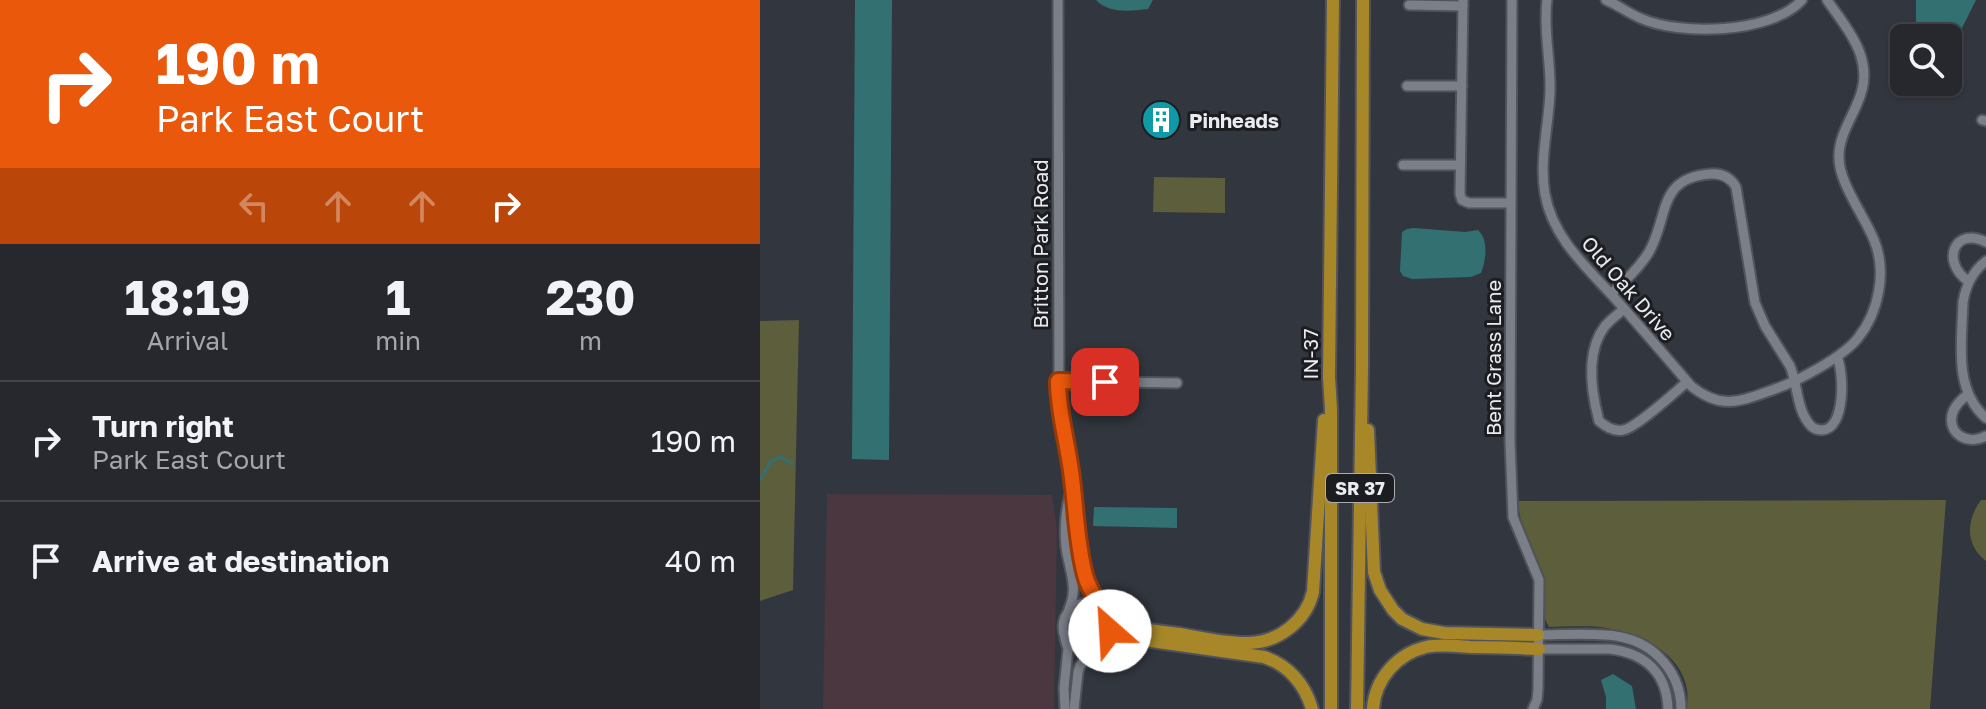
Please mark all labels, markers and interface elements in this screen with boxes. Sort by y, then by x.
map controls [1890,24,1962,96]
button: search [1890,24,1962,96]
text: 190 m [156,29,320,96]
icon: right [24,32,128,136]
text: Park East Court [156,97,424,140]
building icon: Pinheads [1140,99,1182,141]
place label: Pinheads [1189,108,1279,132]
street label: Britton Park Road [1028,160,1052,328]
icon: left [232,184,276,228]
icon: ahead [316,184,360,228]
icon: ahead [400,184,444,228]
icon: right [484,184,528,228]
street label: Old Oak Drive [1577,231,1681,345]
text: 18:19 [125,268,251,326]
text: 1 [386,268,410,326]
text: 230 [546,268,635,326]
street label: Bent Grass Lane [1481,280,1505,436]
text: Arrival [147,325,228,356]
text: min [375,325,421,356]
text: m [579,325,602,356]
street label: IN-37 [1298,328,1322,380]
pin [1071,348,1139,416]
icon: arrive [1083,360,1127,404]
text: Turn right [92,408,234,444]
icon: right [24,419,68,463]
text: 190 m [651,423,736,459]
text: Park East Court [92,444,286,475]
road number: SR 37 [1326,474,1394,502]
icon: arrive [24,539,68,583]
text: Arrive at destination [92,543,389,579]
text: 40 m [665,543,736,579]
position arrow [1068,589,1152,673]

